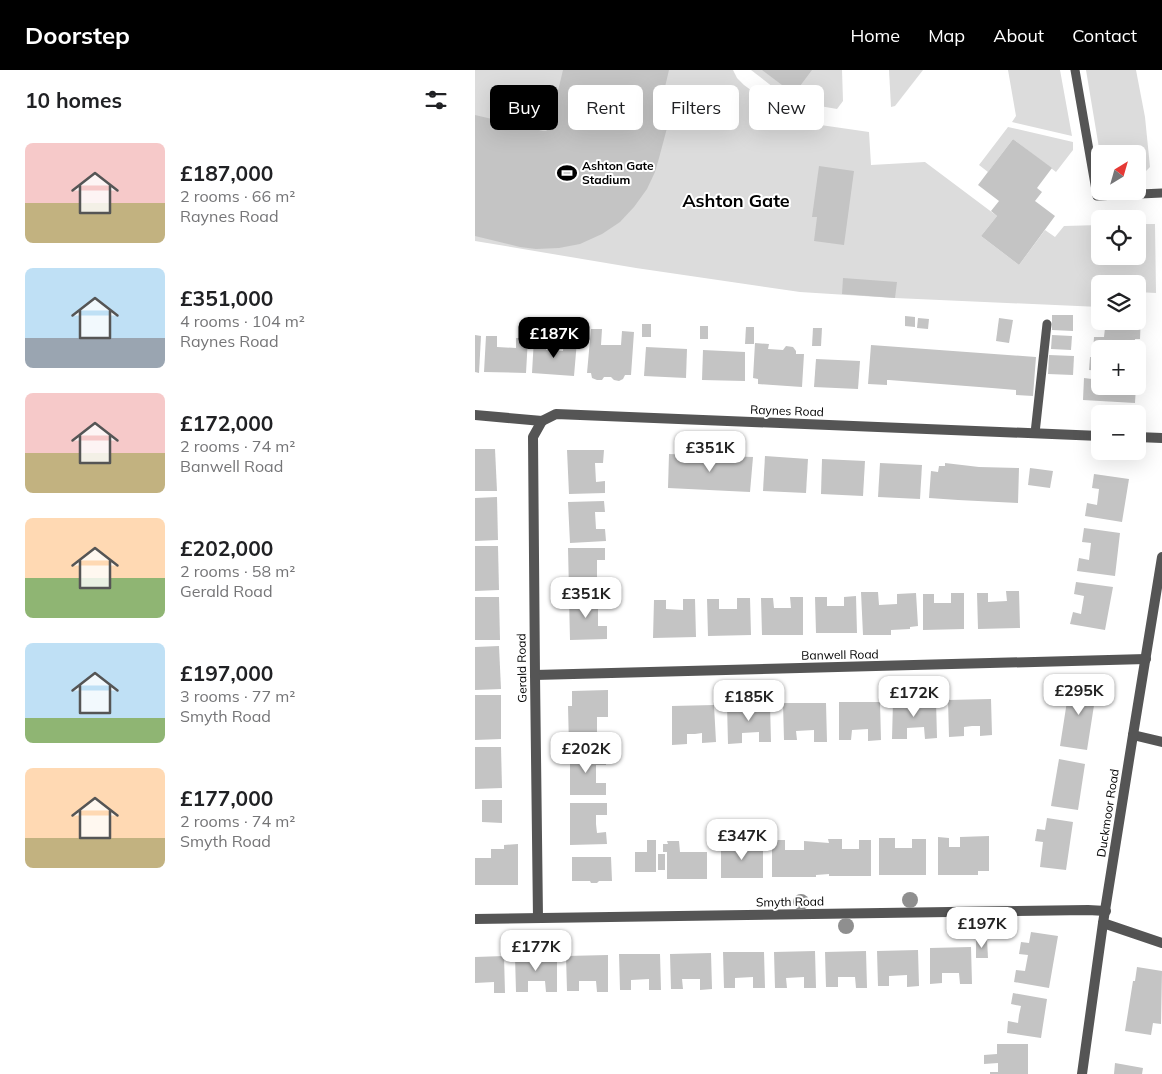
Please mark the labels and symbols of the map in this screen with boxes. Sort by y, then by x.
north arrow [1091,145,1146,200]
place label: Ashton Gate Stadium [582,158,654,187]
sports icon: Ashton Gate Stadium [556,162,578,184]
district label: Ashton Gate [682,189,790,212]
pin: £187K [519,316,589,359]
street label: Raynes Road [750,402,824,419]
pin: £351K [675,430,745,473]
pin: £351K [551,576,621,619]
street label: Gerald Road [513,633,530,703]
street label: Banwell Road [801,646,879,663]
pin: £295K [1044,674,1114,716]
pin: £172K [879,676,949,718]
pin: £185K [714,680,784,722]
pin: £202K [551,732,621,774]
street label: Duckmoor Road [1093,768,1122,858]
pin: £347K [707,818,777,861]
street label: Smyth Road [756,893,824,910]
pin: £197K [947,906,1017,949]
pin: £177K [501,930,571,972]

